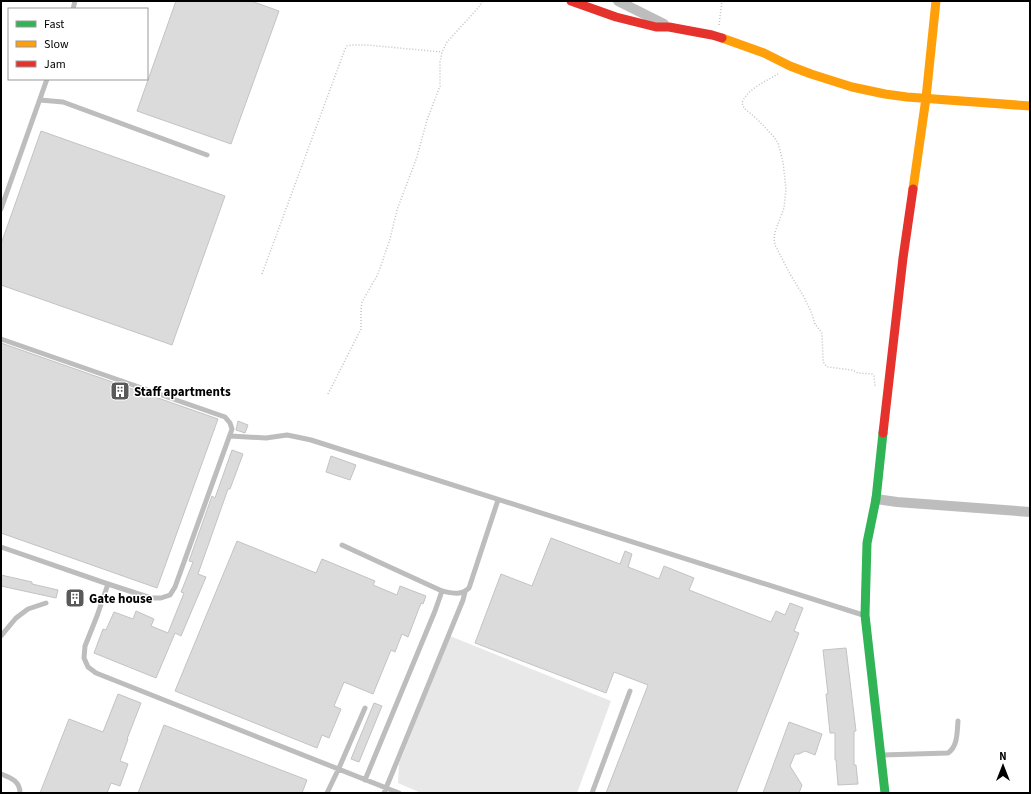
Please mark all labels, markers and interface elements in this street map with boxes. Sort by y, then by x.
legend [8,8,148,80]
text: Fast [44,16,64,33]
text: Slow [44,36,69,53]
text: Jam [44,56,66,73]
building icon: Staff apartments [109,380,131,402]
place label: Staff apartments [134,383,231,401]
building icon: Gate house [64,587,86,609]
place label: Gate house [89,590,153,608]
north arrow [983,746,1023,786]
text: N [999,749,1007,764]

